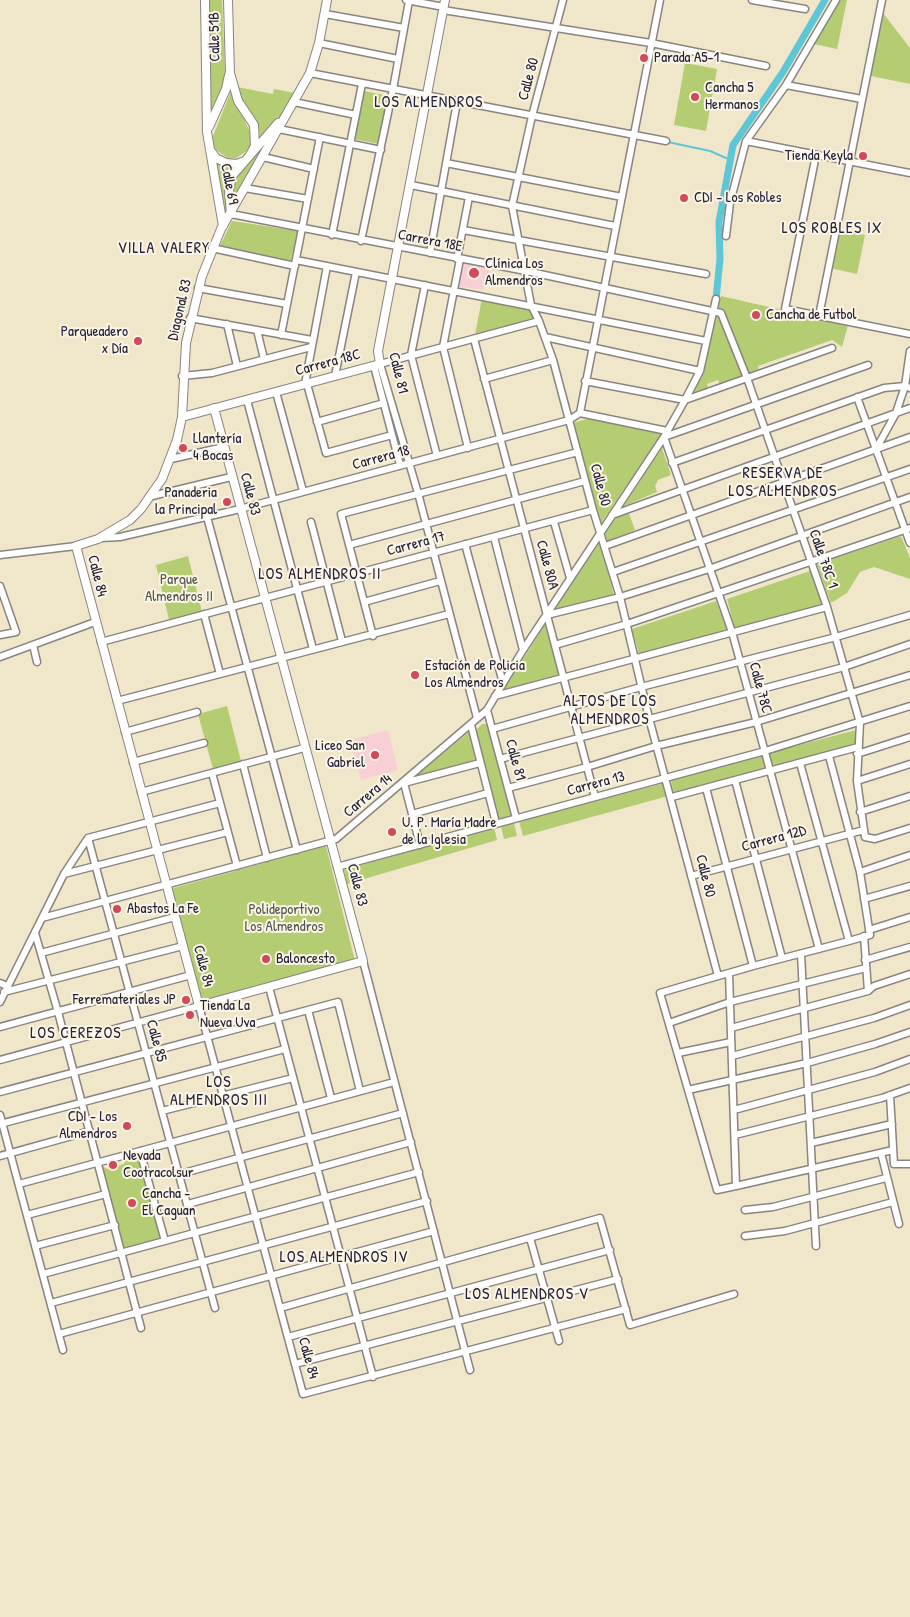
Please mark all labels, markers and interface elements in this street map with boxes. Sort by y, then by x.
street label: Calle 51B [206,12,224,62]
place label: Parada A5-1 [654,49,719,67]
marker: Parada A5-1 [638,52,650,64]
street label: Calle 80 [515,56,543,102]
place label: Cancha 5 Hermanos [705,79,758,114]
marker: Cancha 5 Hermanos [689,91,701,103]
district label: LOS ALMENDROS [373,93,485,113]
place label: Tienda Keyla [785,147,853,165]
marker: Tienda Keyla [857,150,869,162]
street label: Calle 69 [216,162,242,206]
place label: CDI - Los Robles [694,189,781,207]
marker: CDI - Los Robles [678,192,690,204]
district label: LOS ROBLES IX [780,219,884,239]
street label: Carrera 18E [396,226,464,256]
district label: VILLA VALERY [116,239,212,259]
place label: Clínica Los Almendros [485,255,543,290]
marker: Clínica Los Almendros [467,266,481,280]
street label: Diagonal 83 [164,278,196,342]
place label: Cancha de Futbol [766,306,857,324]
marker: Cancha de Futbol [750,309,762,321]
place label: Parqueadero x Día [61,323,128,358]
marker: Parqueadero x Día [132,335,144,347]
street label: Carrera 18C [293,346,363,380]
street label: Calle 81 [384,350,412,396]
place label: Llantería 4 Bocas [193,430,241,465]
marker: Llantería 4 Bocas [177,442,189,454]
street label: Carrera 18 [350,442,412,474]
street label: Calle 80 [586,462,614,508]
district label: RESERVA DE LOS ALMENDROS [727,464,839,502]
street label: Calle 83 [236,471,264,517]
place label: Panaderia la Principal [155,484,217,519]
marker: Panaderia la Principal [221,496,233,508]
street label: Calle 78C 1 [805,527,841,591]
street label: Carrera 17 [385,528,447,560]
street label: Calle 80A [532,538,562,592]
street label: Calle 84 [83,553,111,599]
district label: LOS ALMENDROS II [256,565,384,585]
park label: Parque Almendros II [145,571,213,606]
place label: Estación de Policia Los Almendros [425,657,525,692]
street label: Calle 78C [745,660,775,716]
marker: Estación de Policia Los Almendros [409,669,421,681]
district label: ALTOS DE LOS ALMENDROS [562,692,658,730]
place label: Liceo San Gabriel [315,737,365,772]
street label: Calle 81 [501,737,529,783]
marker: Liceo San Gabriel [369,749,381,761]
street label: Carrera 13 [565,768,627,800]
street label: Carrera 14 [340,771,396,821]
place label: U. P. María Madre de la Iglesia [402,814,496,849]
street label: Carrera 12D [740,822,808,856]
marker: U. P. María Madre de la Iglesia [386,826,398,838]
street label: Calle 80 [691,853,719,899]
street label: Calle 83 [343,862,371,908]
place label: Abastos La Fe [127,900,199,918]
park label: Polideportivo Los Almendros [245,901,323,936]
marker: Abastos La Fe [111,903,123,915]
street label: Calle 84 [189,943,217,989]
place label: Baloncesto [276,950,335,968]
marker: Baloncesto [260,953,272,965]
place label: Ferremateriales JP [73,991,176,1009]
marker: Ferremateriales JP [180,994,192,1006]
place label: Tienda La Nueva Uva [200,997,255,1032]
marker: Tienda La Nueva Uva [184,1009,196,1021]
street label: Calle 85 [142,1018,170,1064]
district label: LOS CEREZOS [29,1024,123,1044]
district label: LOS ALMENDROS III [168,1073,270,1111]
place label: CDI - Los Almendros [59,1108,117,1143]
marker: CDI - Los Almendros [121,1120,133,1132]
place label: Nevada Cootracolsur [123,1147,194,1182]
marker: Nevada Cootracolsur [107,1159,119,1171]
place label: Cancha - El Caguan [142,1185,196,1220]
marker: Cancha - El Caguan [126,1197,138,1209]
district label: LOS ALMENDROS IV [278,1248,410,1268]
district label: LOS ALMENDROS V [463,1285,591,1305]
street label: Calle 84 [294,1335,322,1381]

